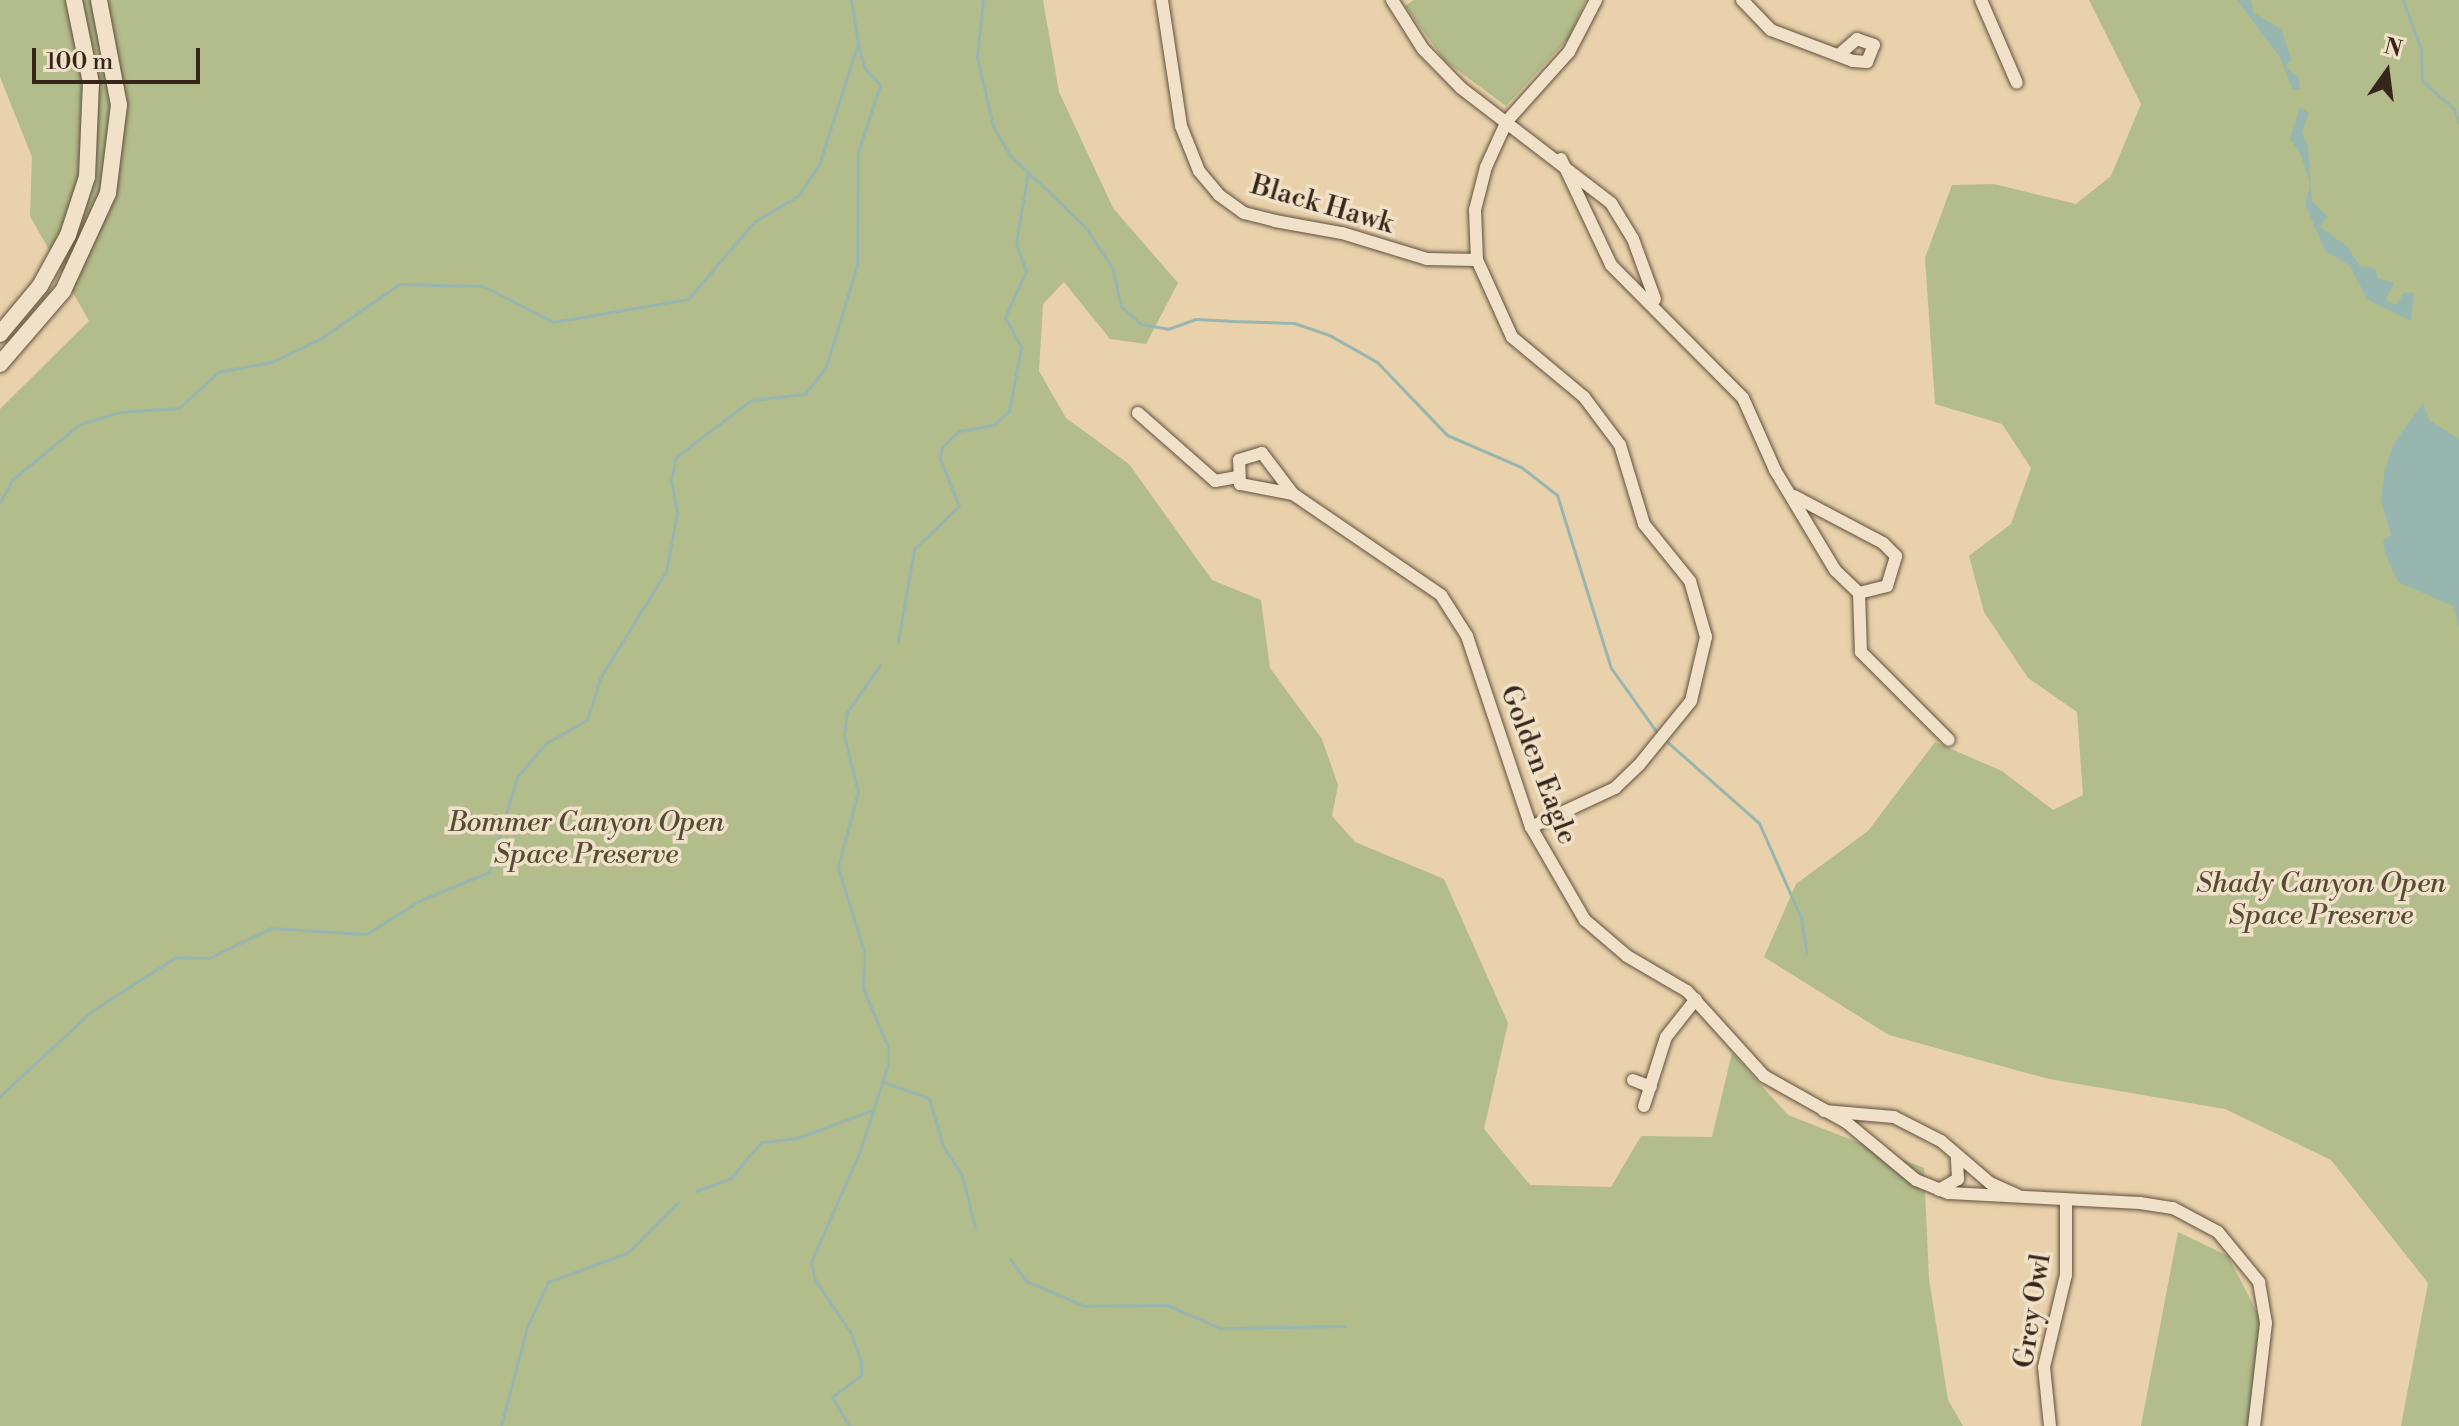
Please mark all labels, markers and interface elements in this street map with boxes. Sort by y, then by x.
scale bar [36,32,204,82]
north arrow [2347,32,2427,112]
text: N [2381,33,2405,63]
text: 100 m [46,47,113,77]
street label: Black Hawk [1247,169,1397,241]
street label: Golden Eagle [1492,681,1584,849]
park label: Bommer Canyon Open Space Preserve [448,806,724,872]
park label: Shady Canyon Open Space Preserve [2196,867,2446,933]
street label: Grey Owl [2007,1251,2059,1371]

